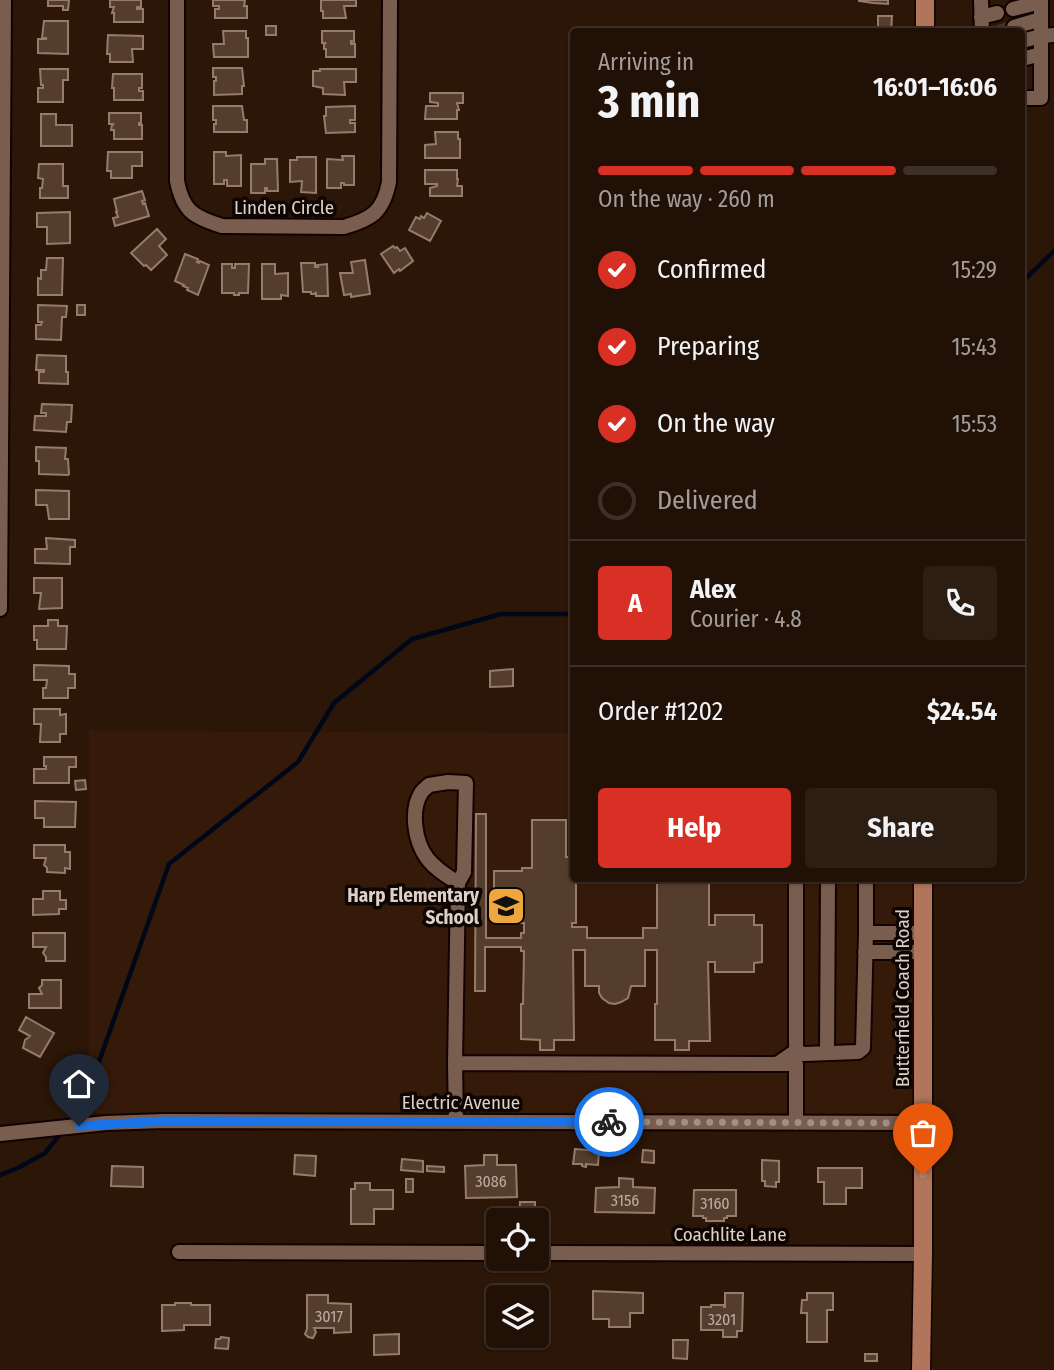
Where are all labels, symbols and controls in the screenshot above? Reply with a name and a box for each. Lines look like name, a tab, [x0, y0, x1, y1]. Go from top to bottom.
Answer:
text: Arriving in	[598, 48, 694, 76]
text: 16:01–16:06	[873, 72, 997, 103]
text: 3 min	[598, 74, 700, 129]
text: On the way · 260 m	[598, 185, 775, 213]
street label: Linden Circle	[234, 196, 334, 219]
icon: check	[598, 251, 636, 289]
text: Confirmed	[657, 254, 767, 285]
text: 15:29	[951, 256, 997, 284]
icon: check	[598, 328, 636, 366]
text: Preparing	[657, 331, 759, 362]
text: 15:43	[952, 333, 997, 361]
icon: check	[598, 405, 636, 443]
text: On the way	[657, 408, 775, 439]
text: 15:53	[952, 410, 997, 438]
text: Delivered	[657, 485, 758, 516]
button: phone	[923, 566, 997, 640]
text: Alex	[690, 574, 736, 605]
text: A	[628, 588, 642, 619]
text: Courier · 4.8	[690, 605, 802, 633]
text: Order #1202	[598, 696, 723, 727]
text: $24.54	[927, 696, 997, 727]
button: Help	[598, 788, 791, 868]
button: Share	[805, 788, 997, 868]
place label: Harp Elementary School	[347, 884, 480, 929]
school or university icon: Harp Elementary School	[485, 885, 527, 927]
street label: Butterfield Coach Road	[891, 909, 914, 1087]
pin	[49, 1054, 109, 1126]
icon: home	[60, 1065, 98, 1103]
courier	[574, 1087, 644, 1157]
street label: Electric Avenue	[402, 1091, 520, 1114]
icon: bike	[590, 1103, 628, 1141]
pin	[893, 1103, 953, 1175]
icon: bag	[904, 1114, 942, 1152]
house number: 3086	[475, 1172, 507, 1191]
house number: 3156	[611, 1191, 639, 1210]
house number: 3160	[700, 1194, 730, 1213]
map controls	[486, 1208, 549, 1348]
button: locate	[486, 1208, 549, 1271]
street label: Coachlite Lane	[673, 1223, 787, 1246]
button: layers	[486, 1285, 549, 1348]
house number: 3017	[315, 1307, 343, 1326]
house number: 3201	[708, 1310, 736, 1329]

